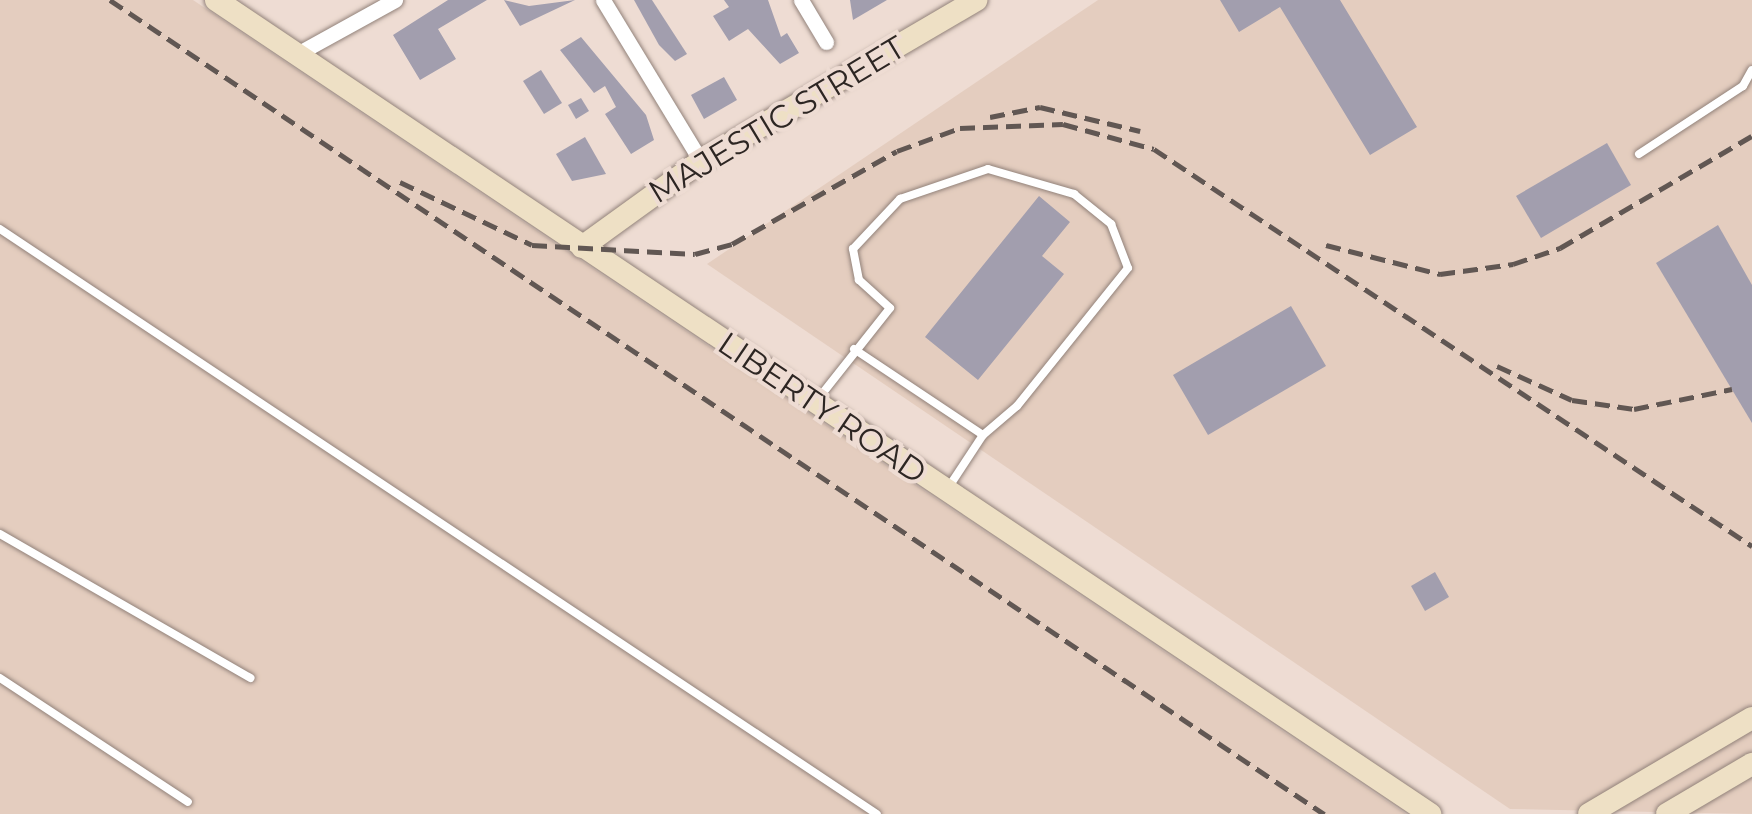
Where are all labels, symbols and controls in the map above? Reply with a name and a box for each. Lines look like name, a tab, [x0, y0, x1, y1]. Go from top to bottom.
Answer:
street label: MAJESTIC STREET	[642, 28, 912, 212]
street label: LIBERTY ROAD	[711, 324, 933, 492]

